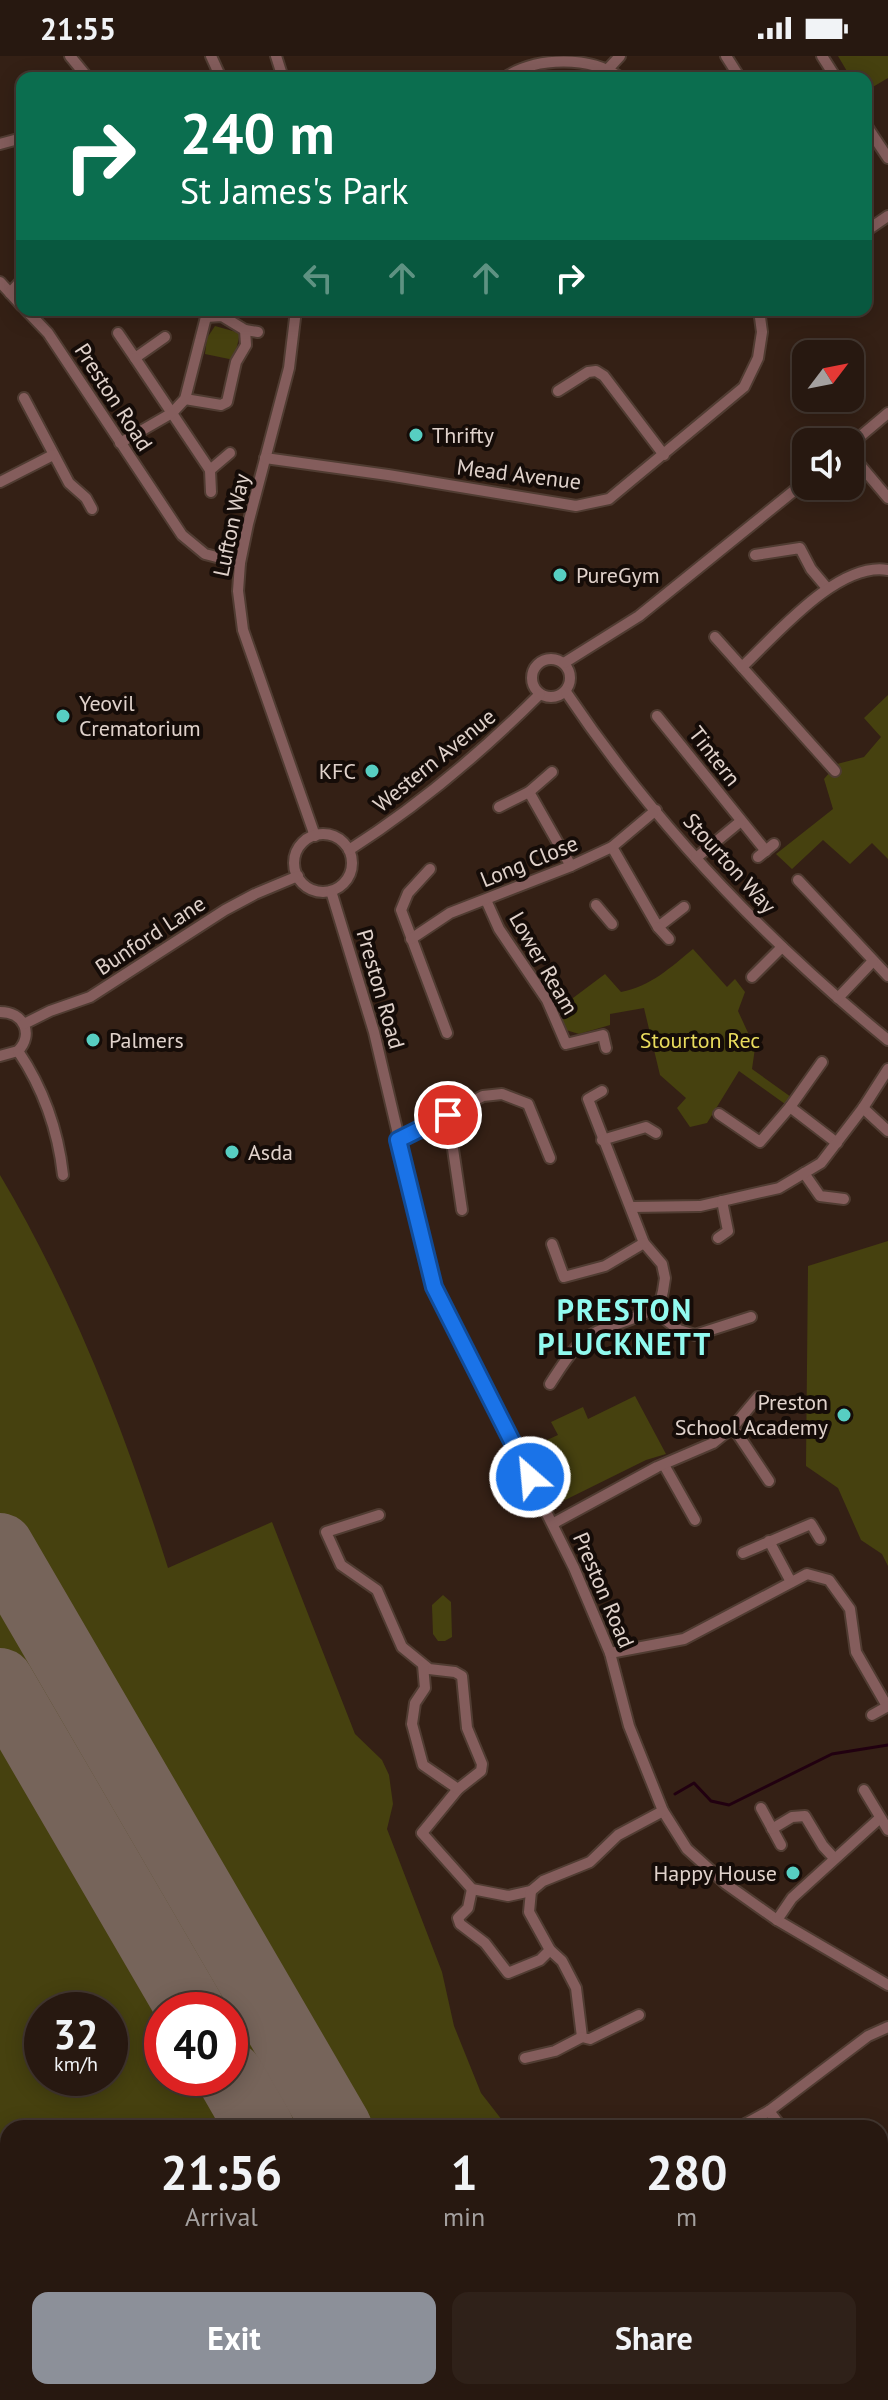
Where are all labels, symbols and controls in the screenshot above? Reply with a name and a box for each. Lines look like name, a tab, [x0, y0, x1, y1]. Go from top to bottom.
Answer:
text: 21:55	[40, 9, 116, 48]
text: 240 m	[180, 97, 335, 169]
icon: right	[48, 104, 152, 208]
text: St James's Park	[180, 167, 409, 214]
icon: left	[296, 256, 340, 300]
icon: ahead	[380, 256, 424, 300]
icon: ahead	[464, 256, 508, 300]
icon: right	[548, 256, 592, 300]
street label: Preston Road	[69, 338, 159, 456]
north arrow	[792, 340, 864, 412]
map controls	[792, 340, 864, 500]
place label: Thrifty	[432, 421, 495, 449]
marker: Thrifty	[407, 426, 425, 444]
button: sound	[792, 428, 864, 500]
street label: Mead Avenue	[455, 452, 583, 496]
street label: Lufton Way	[206, 470, 256, 579]
place label: PureGym	[576, 561, 660, 589]
marker: PureGym	[551, 566, 569, 584]
place label: Yeovil Crematorium	[79, 689, 201, 742]
street label: Western Avenue	[367, 702, 501, 818]
marker: Yeovil Crematorium	[54, 707, 72, 725]
street label: Tintern	[683, 721, 747, 791]
place label: KFC	[319, 757, 356, 785]
marker: KFC	[363, 762, 381, 780]
street label: Stourton Way	[678, 807, 783, 920]
street label: Long Close	[476, 829, 582, 893]
street label: Bunford Lane	[90, 889, 210, 981]
street label: Lower Ream	[503, 907, 585, 1019]
street label: Preston Road	[351, 926, 411, 1052]
place label: Palmers	[109, 1026, 184, 1054]
park label: Stourton Rec	[640, 1026, 760, 1054]
marker: Palmers	[84, 1031, 102, 1049]
pin	[414, 1081, 482, 1149]
icon: arrive	[426, 1093, 470, 1137]
place label: Asda	[248, 1138, 293, 1166]
marker: Asda	[223, 1143, 241, 1161]
district label: PRESTON PLUCKNETT	[538, 1290, 712, 1363]
place label: Preston School Academy	[675, 1388, 829, 1441]
marker: Preston School Academy	[835, 1406, 853, 1424]
position arrow	[488, 1435, 572, 1519]
street label: Preston Road	[567, 1528, 641, 1652]
place label: Happy House	[654, 1859, 777, 1887]
marker: Happy House	[784, 1864, 802, 1882]
speed limit sign: 40	[144, 1992, 248, 2096]
text: 32	[53, 2008, 99, 2060]
text: km/h	[54, 2051, 98, 2077]
text: 21:56	[161, 2141, 282, 2203]
text: 1	[450, 2141, 478, 2203]
text: 280	[646, 2141, 727, 2203]
text: Arrival	[185, 2200, 258, 2233]
text: min	[443, 2200, 485, 2233]
text: m	[676, 2200, 697, 2233]
button: Exit	[32, 2292, 436, 2384]
button: Share	[452, 2292, 856, 2384]

